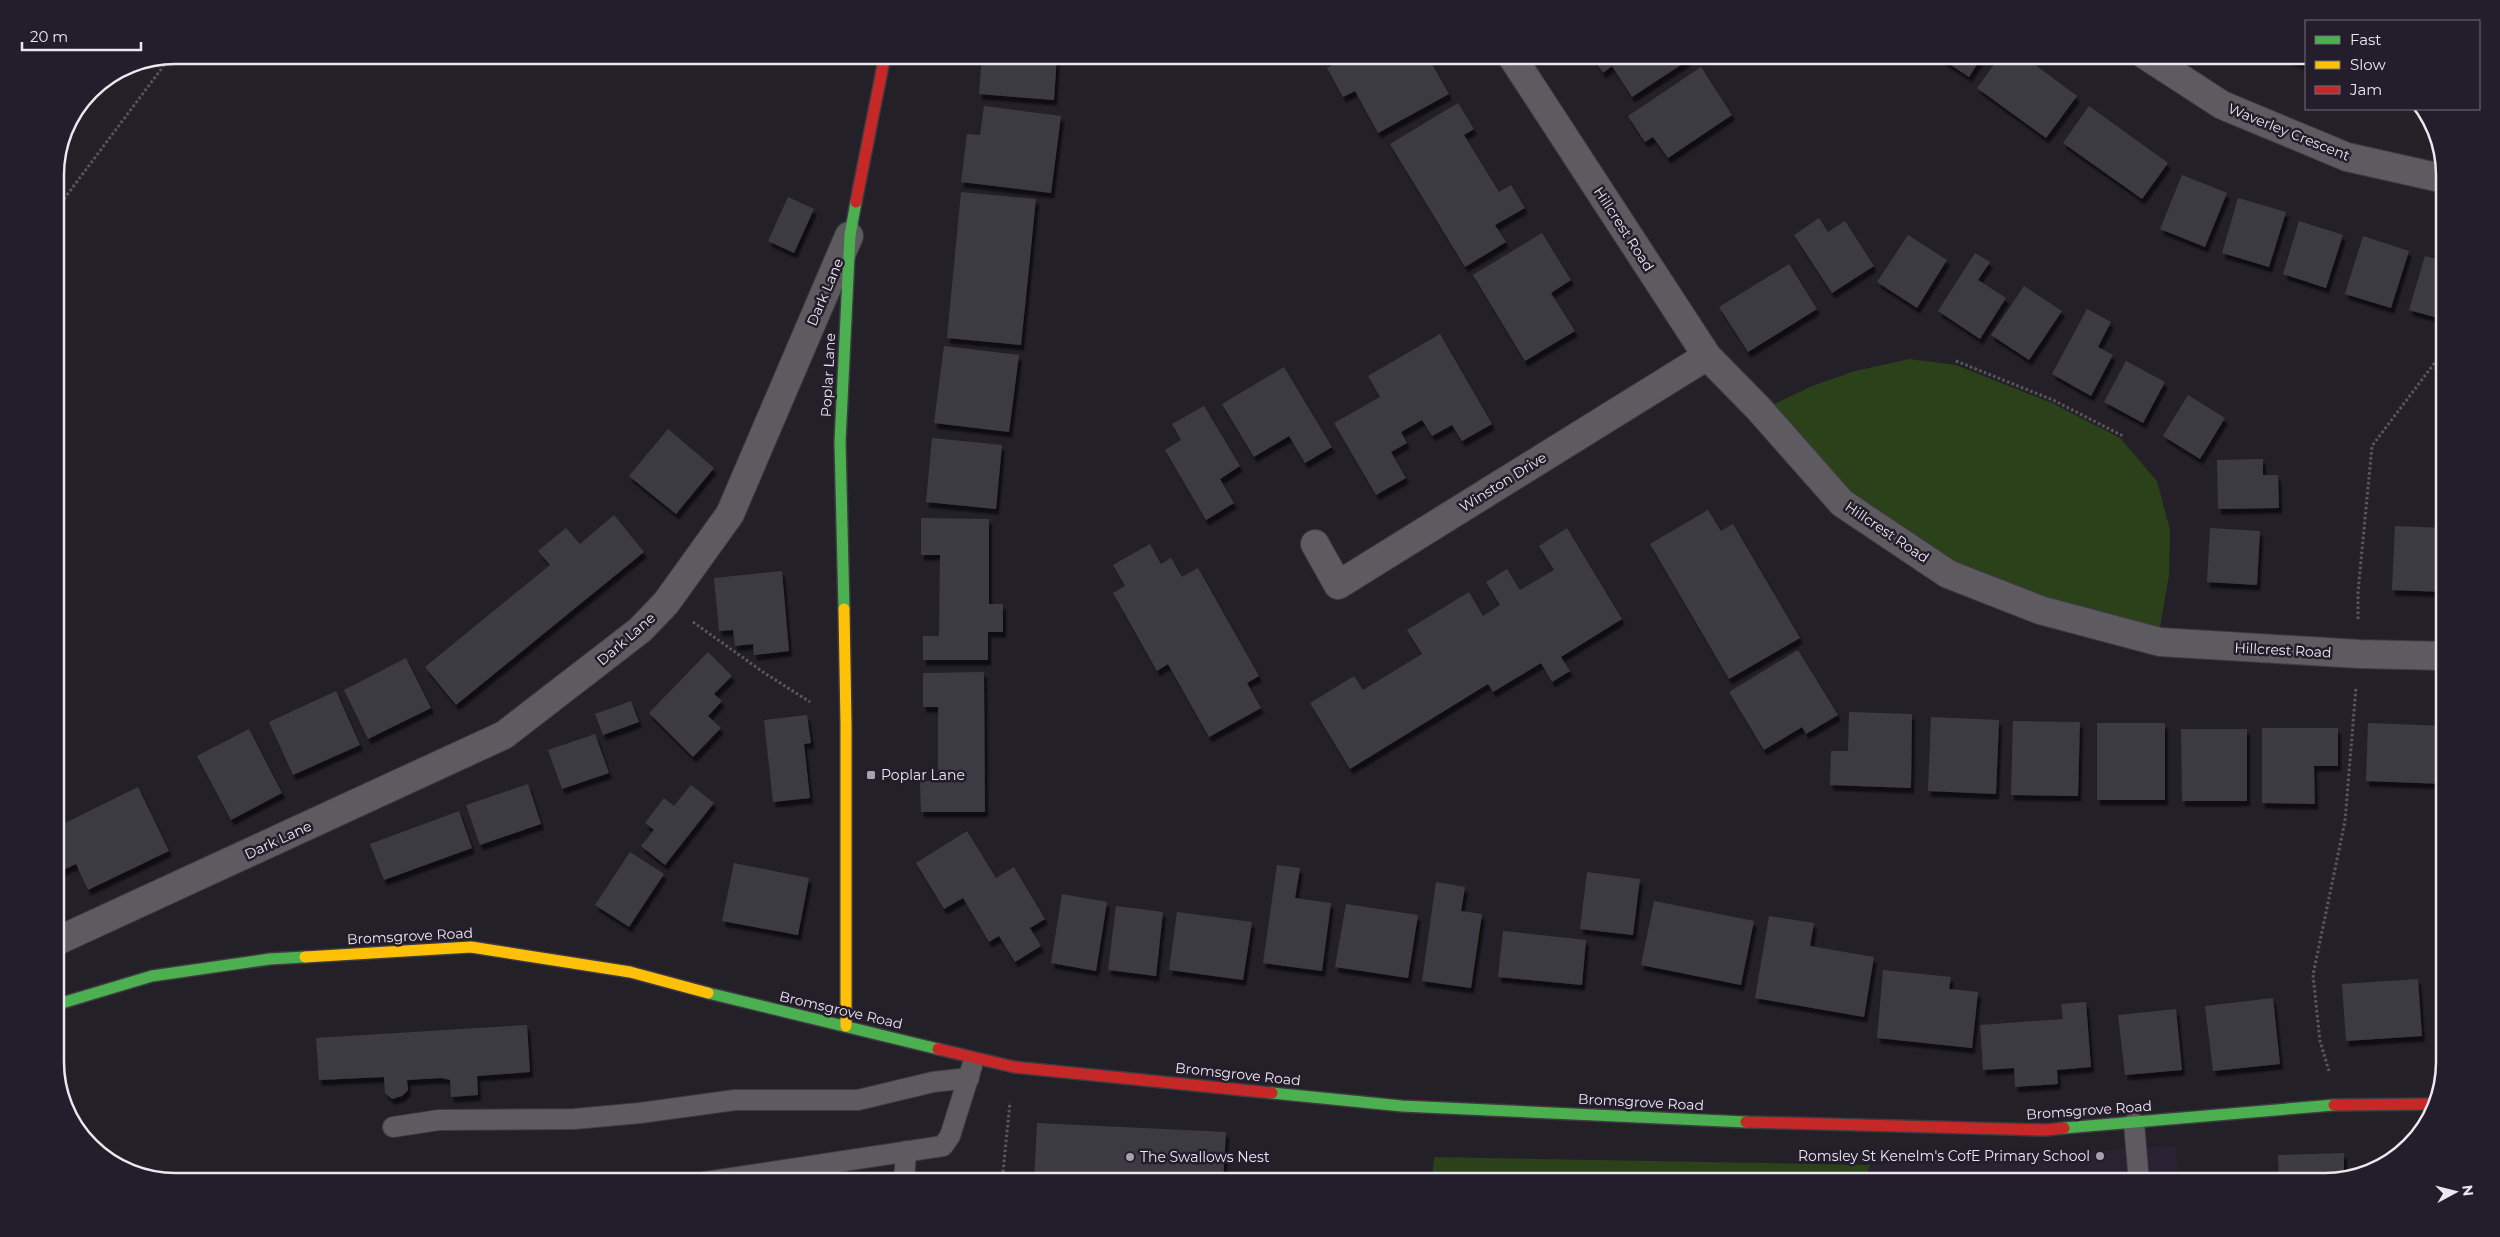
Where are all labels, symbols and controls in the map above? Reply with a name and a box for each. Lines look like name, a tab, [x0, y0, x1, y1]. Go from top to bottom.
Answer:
scale bar	[22, 20, 141, 52]
legend	[2305, 20, 2480, 110]
text: 20 m	[30, 27, 68, 46]
text: Fast	[2350, 30, 2381, 49]
text: Slow	[2350, 55, 2386, 74]
text: Jam	[2349, 80, 2382, 99]
street label: Waverley Crescent	[2226, 99, 2353, 165]
street label: Hillcrest Road	[1590, 183, 1658, 275]
street label: Dark Lane	[803, 255, 847, 329]
street label: Poplar Lane	[817, 333, 839, 417]
street label: Winston Drive	[1456, 448, 1550, 516]
street label: Hillcrest Road	[1842, 497, 1932, 567]
street label: Dark Lane	[593, 609, 659, 669]
street label: Hillcrest Road	[2234, 638, 2332, 662]
place label: Poplar Lane	[881, 766, 965, 784]
marker: Poplar Lane	[865, 769, 877, 781]
street label: Dark Lane	[242, 817, 314, 863]
street label: Bromsgrove Road	[347, 924, 473, 948]
street label: Bromsgrove Road	[778, 987, 904, 1033]
street label: Bromsgrove Road	[1174, 1058, 1302, 1090]
street label: Bromsgrove Road	[1578, 1090, 1704, 1114]
street label: Bromsgrove Road	[2025, 1097, 2153, 1123]
place label: Romsley St Kenelm's CofE Primary School	[1798, 1147, 2090, 1165]
place label: The Swallows Nest	[1140, 1148, 1270, 1166]
marker: Romsley St Kenelm's CofE Primary School	[2094, 1150, 2106, 1162]
marker: The Swallows Nest	[1124, 1151, 1136, 1163]
north arrow	[2430, 1167, 2480, 1217]
text: N	[2458, 1184, 2478, 1197]

